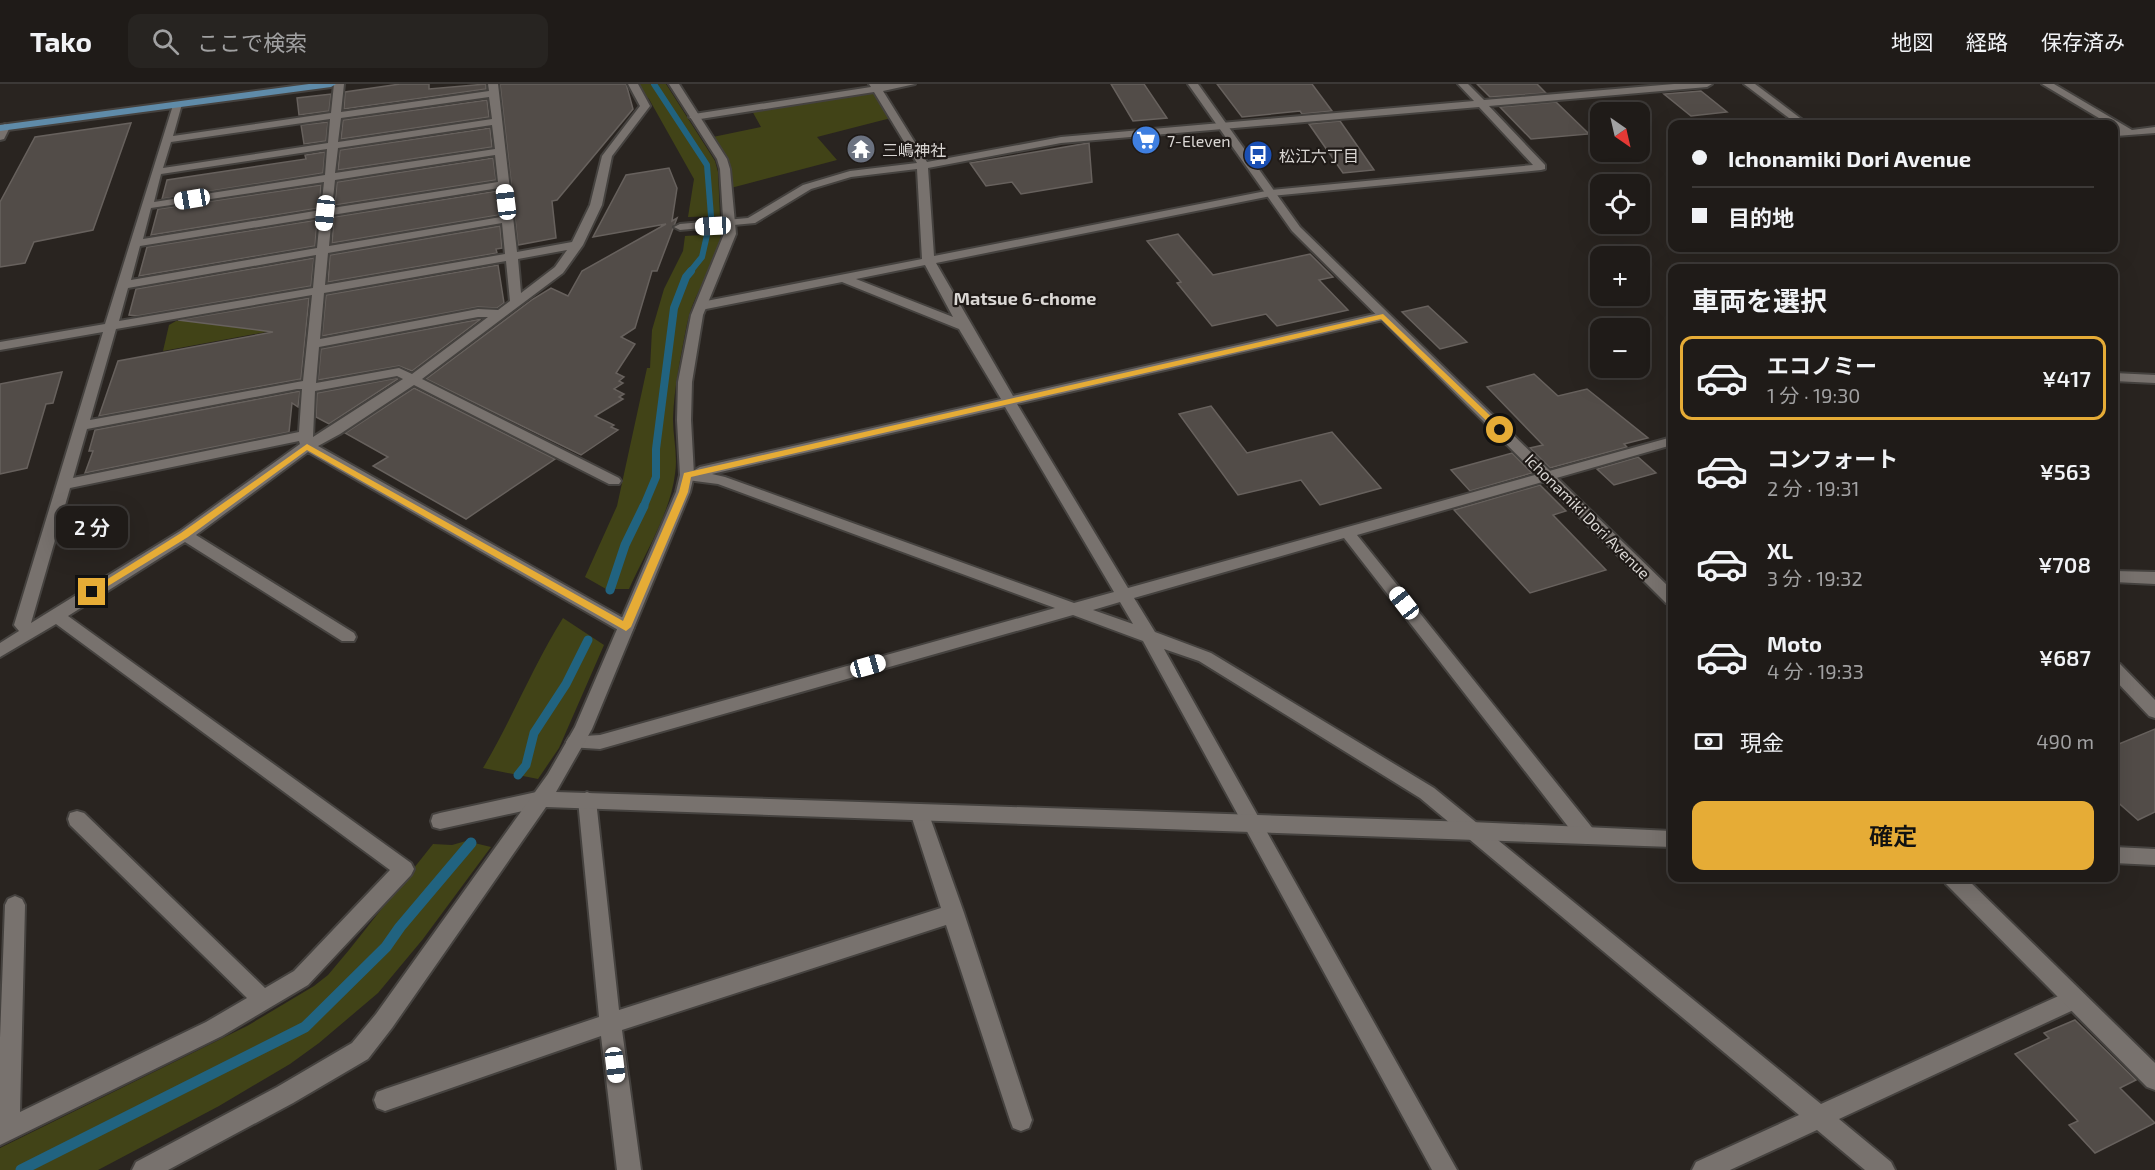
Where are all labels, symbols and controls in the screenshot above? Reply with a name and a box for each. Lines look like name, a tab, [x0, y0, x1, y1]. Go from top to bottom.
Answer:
search box	[128, 14, 548, 68]
text: Tako	[30, 24, 92, 58]
icon: search	[149, 25, 182, 58]
text: ここで検索	[197, 29, 307, 55]
text: 地図	[1891, 29, 1933, 54]
text: 経路	[1966, 29, 2008, 54]
text: 保存済み	[2041, 29, 2125, 54]
north arrow	[1590, 102, 1650, 162]
map controls	[1590, 102, 1650, 378]
supermarket icon: 7-Eleven	[1130, 124, 1162, 156]
place label: 7-Eleven	[1167, 131, 1231, 150]
temple icon: 三嶋神社	[845, 133, 877, 165]
bus stop icon: 松江六丁目	[1242, 139, 1274, 171]
place label: 三嶋神社	[882, 140, 946, 159]
text: Ichonamiki Dori Avenue	[1728, 145, 1971, 171]
place label: 松江六丁目	[1279, 146, 1359, 165]
button: locate	[1590, 174, 1650, 234]
car	[495, 183, 517, 221]
car	[173, 187, 211, 211]
car	[314, 194, 336, 232]
text: 目的地	[1728, 204, 1794, 230]
car	[695, 216, 731, 236]
button: +	[1590, 246, 1650, 306]
text: 車両を選択	[1692, 284, 1827, 316]
district label: Matsue 6-chome	[953, 287, 1097, 309]
button: −	[1590, 318, 1650, 378]
icon: car	[1695, 351, 1749, 405]
text: エコノミー	[1767, 352, 1877, 378]
text: ¥417	[2042, 365, 2091, 391]
text: 1 分 · 19:30	[1767, 383, 1860, 407]
route start	[1486, 416, 1513, 443]
icon: car	[1695, 444, 1749, 498]
text: コンフォート	[1767, 445, 1898, 471]
street label: Ichonamiki Dori Avenue	[1522, 450, 1654, 582]
text: ¥563	[2040, 458, 2091, 484]
text: 2 分 · 19:31	[1767, 476, 1860, 500]
callout: 2 分	[56, 505, 128, 547]
text: 2 分	[74, 515, 110, 539]
icon: car	[1695, 537, 1749, 591]
text: XL	[1767, 537, 1793, 563]
text: ¥708	[2038, 551, 2091, 577]
text: 3 分 · 19:32	[1767, 566, 1863, 590]
route end	[78, 578, 105, 605]
car	[1386, 583, 1422, 623]
icon: car	[1695, 630, 1749, 684]
text: Moto	[1767, 630, 1822, 656]
text: ¥687	[2039, 644, 2091, 670]
car	[848, 652, 888, 680]
text: 4 分 · 19:33	[1767, 659, 1864, 683]
icon: cash	[1692, 725, 1725, 758]
text: 現金	[1740, 729, 1784, 755]
text: 490 m	[2036, 729, 2094, 753]
button: 確定	[1692, 801, 2094, 870]
car	[604, 1046, 626, 1084]

